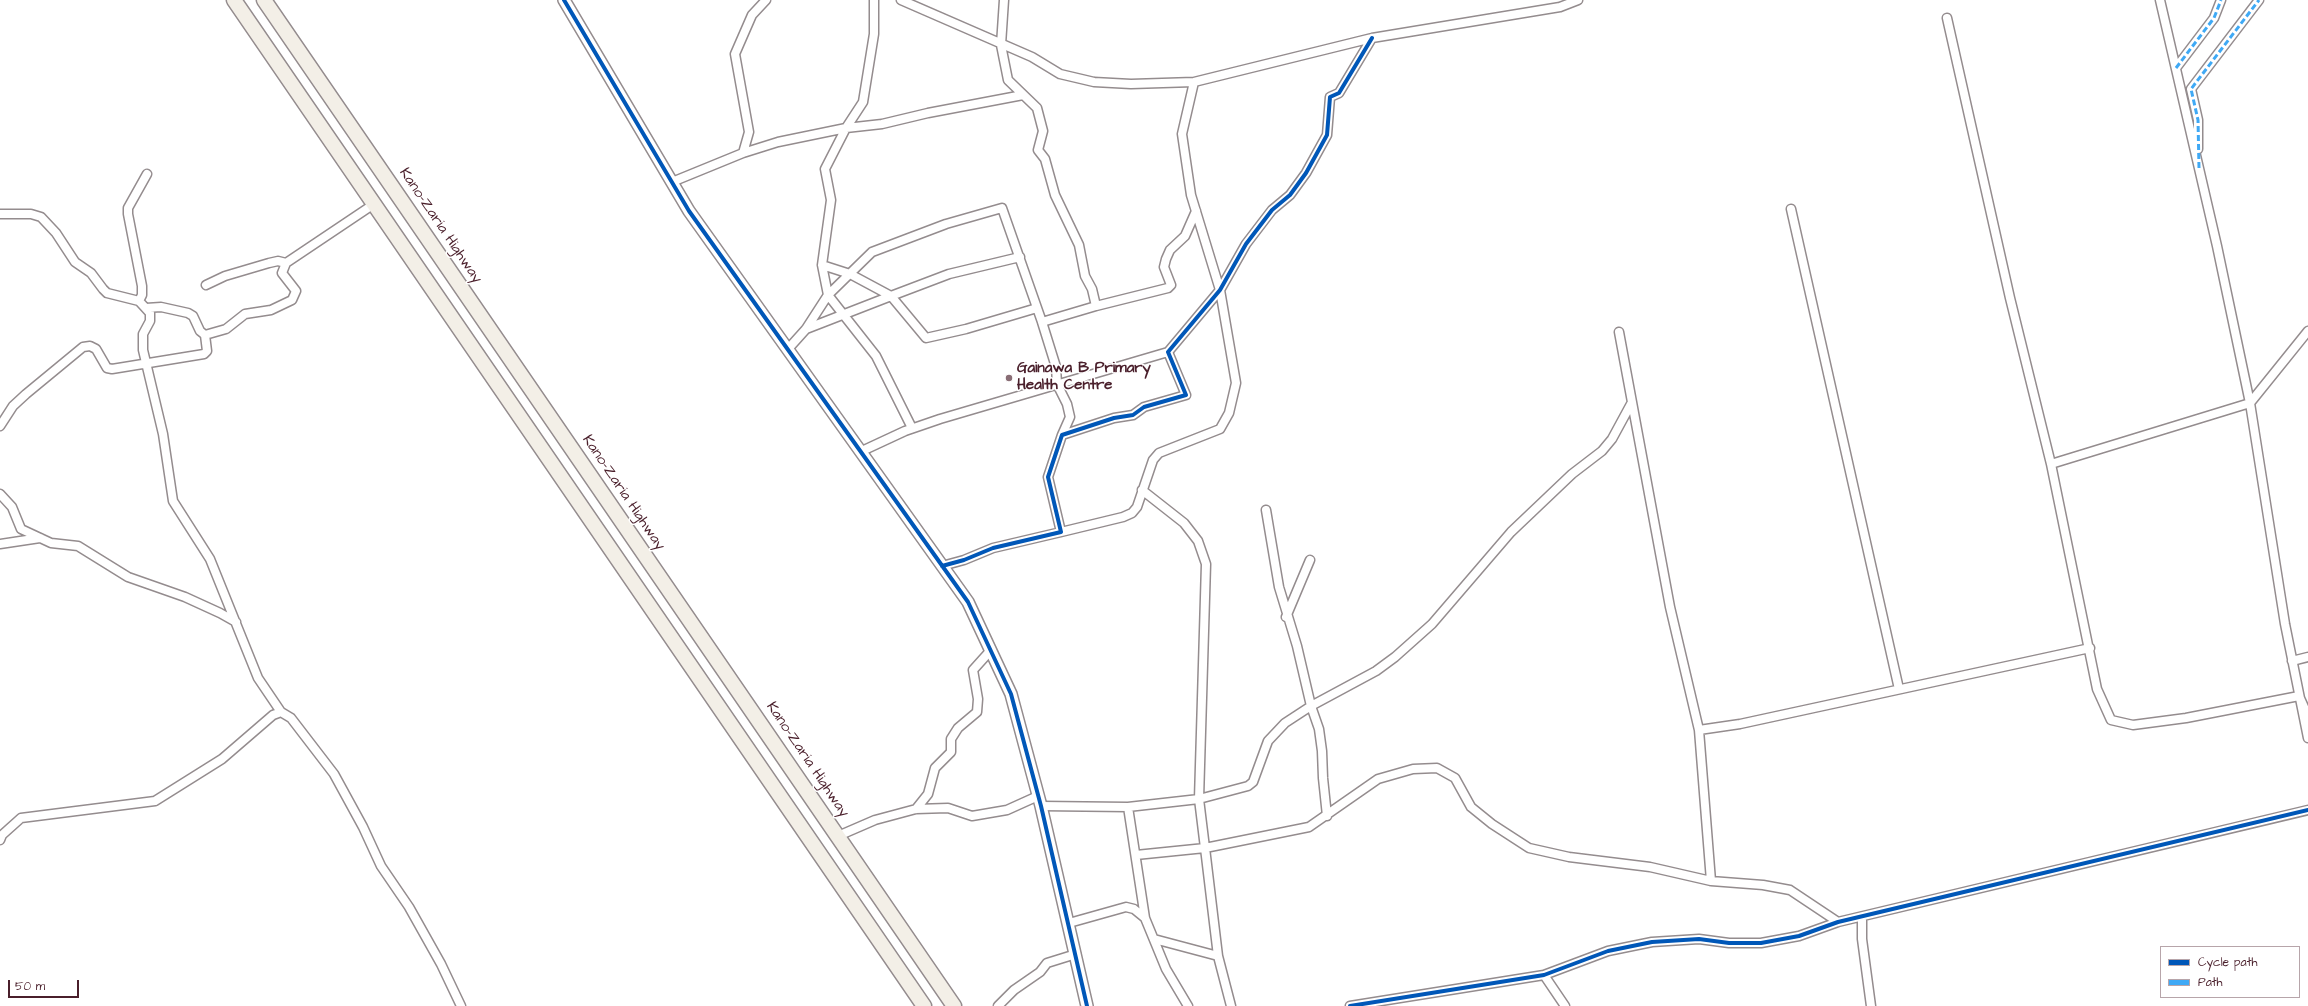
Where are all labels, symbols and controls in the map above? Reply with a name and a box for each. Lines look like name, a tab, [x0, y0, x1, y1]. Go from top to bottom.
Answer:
street label: Kano-Zaria Highway	[395, 165, 485, 287]
place label: Gainawa B Primary Health Centre	[1017, 360, 1151, 395]
marker: Gainawa B Primary Health Centre	[1004, 373, 1014, 383]
street label: Kano-Zaria Highway	[578, 432, 668, 554]
street label: Kano-Zaria Highway	[762, 699, 852, 821]
legend	[2160, 946, 2300, 998]
text: Cycle path	[2198, 954, 2257, 971]
scale bar	[10, 972, 81, 998]
text: Path	[2198, 974, 2223, 991]
text: 50 m	[15, 978, 45, 995]

